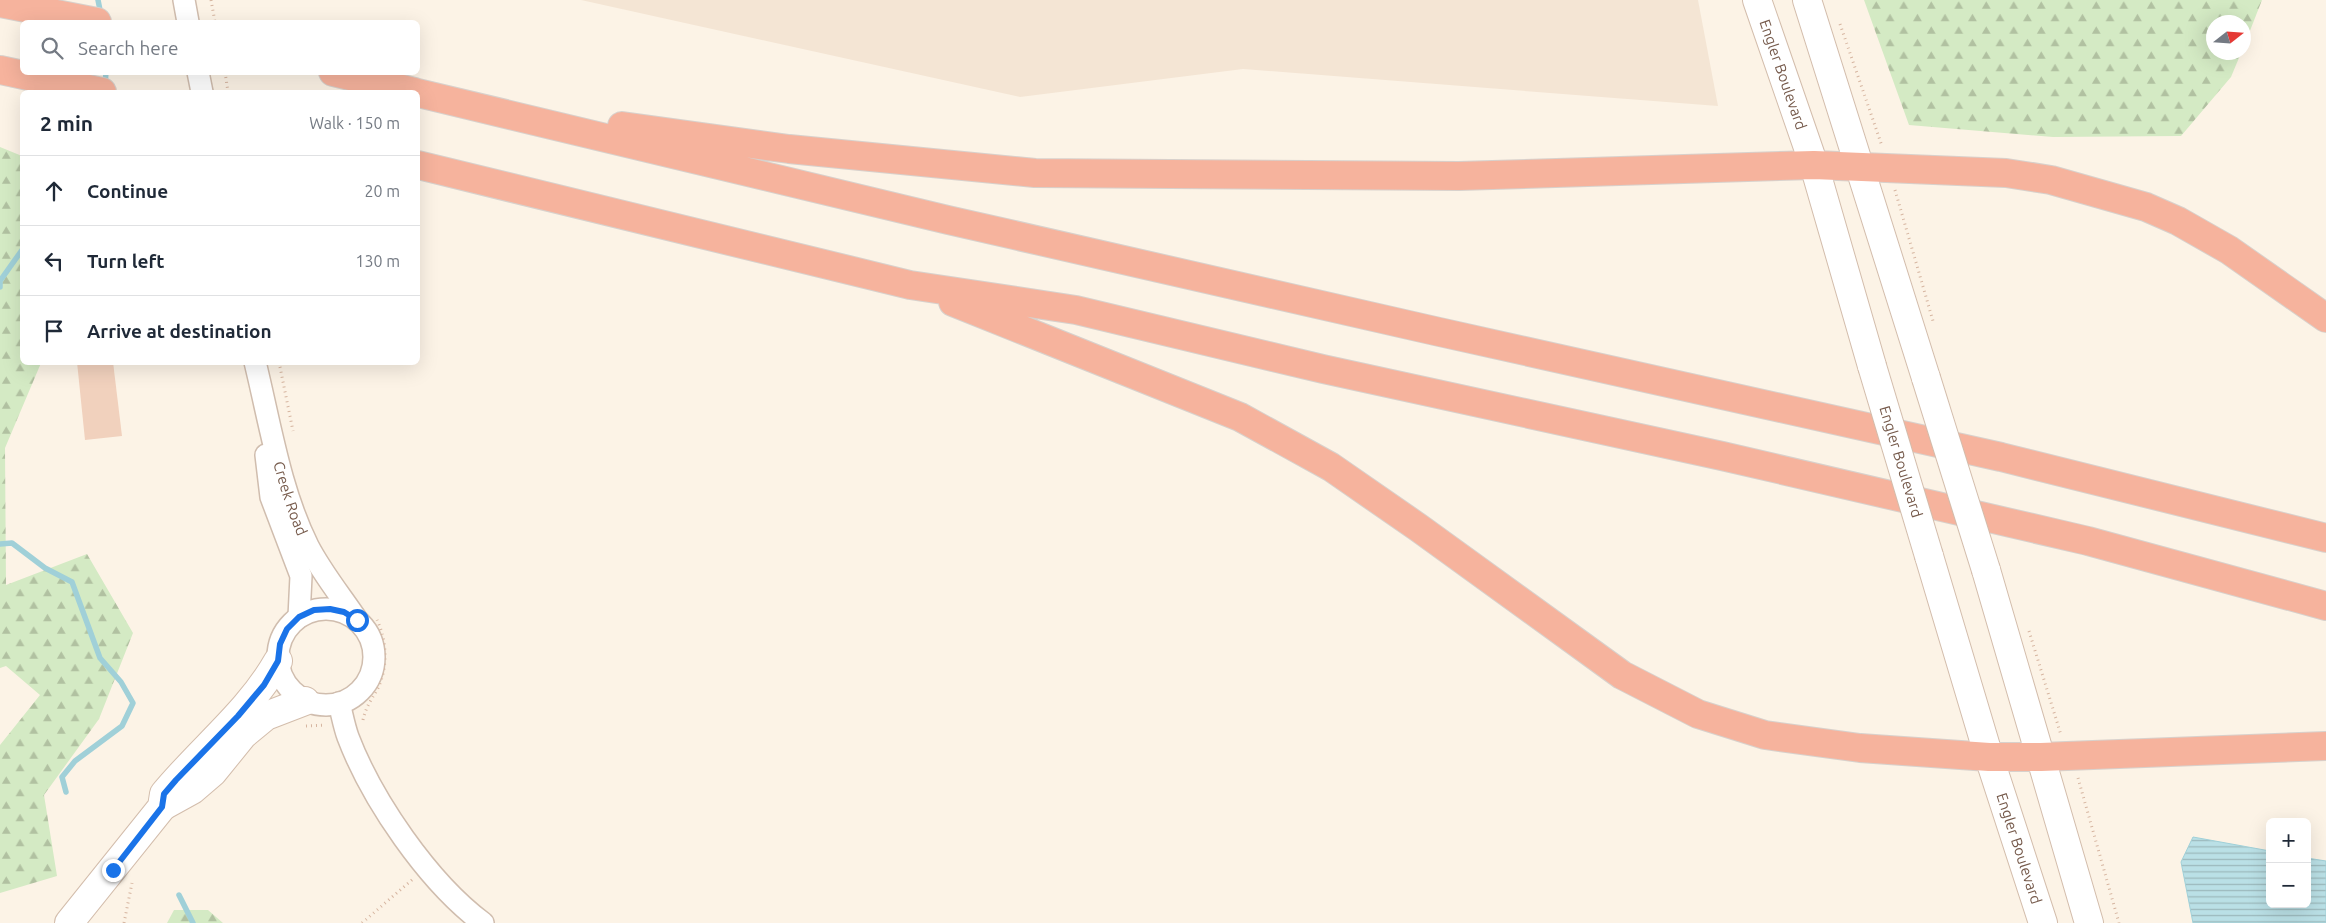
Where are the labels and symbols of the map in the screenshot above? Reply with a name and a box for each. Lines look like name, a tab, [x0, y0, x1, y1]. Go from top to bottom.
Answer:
north arrow	[2206, 15, 2251, 60]
street label: Engler Boulevard	[1756, 17, 1810, 132]
street label: Engler Boulevard	[1876, 404, 1926, 519]
street label: Creek Road	[270, 460, 311, 538]
route start	[346, 609, 369, 632]
street label: Engler Boulevard	[1993, 791, 2045, 906]
route end	[102, 859, 125, 882]

